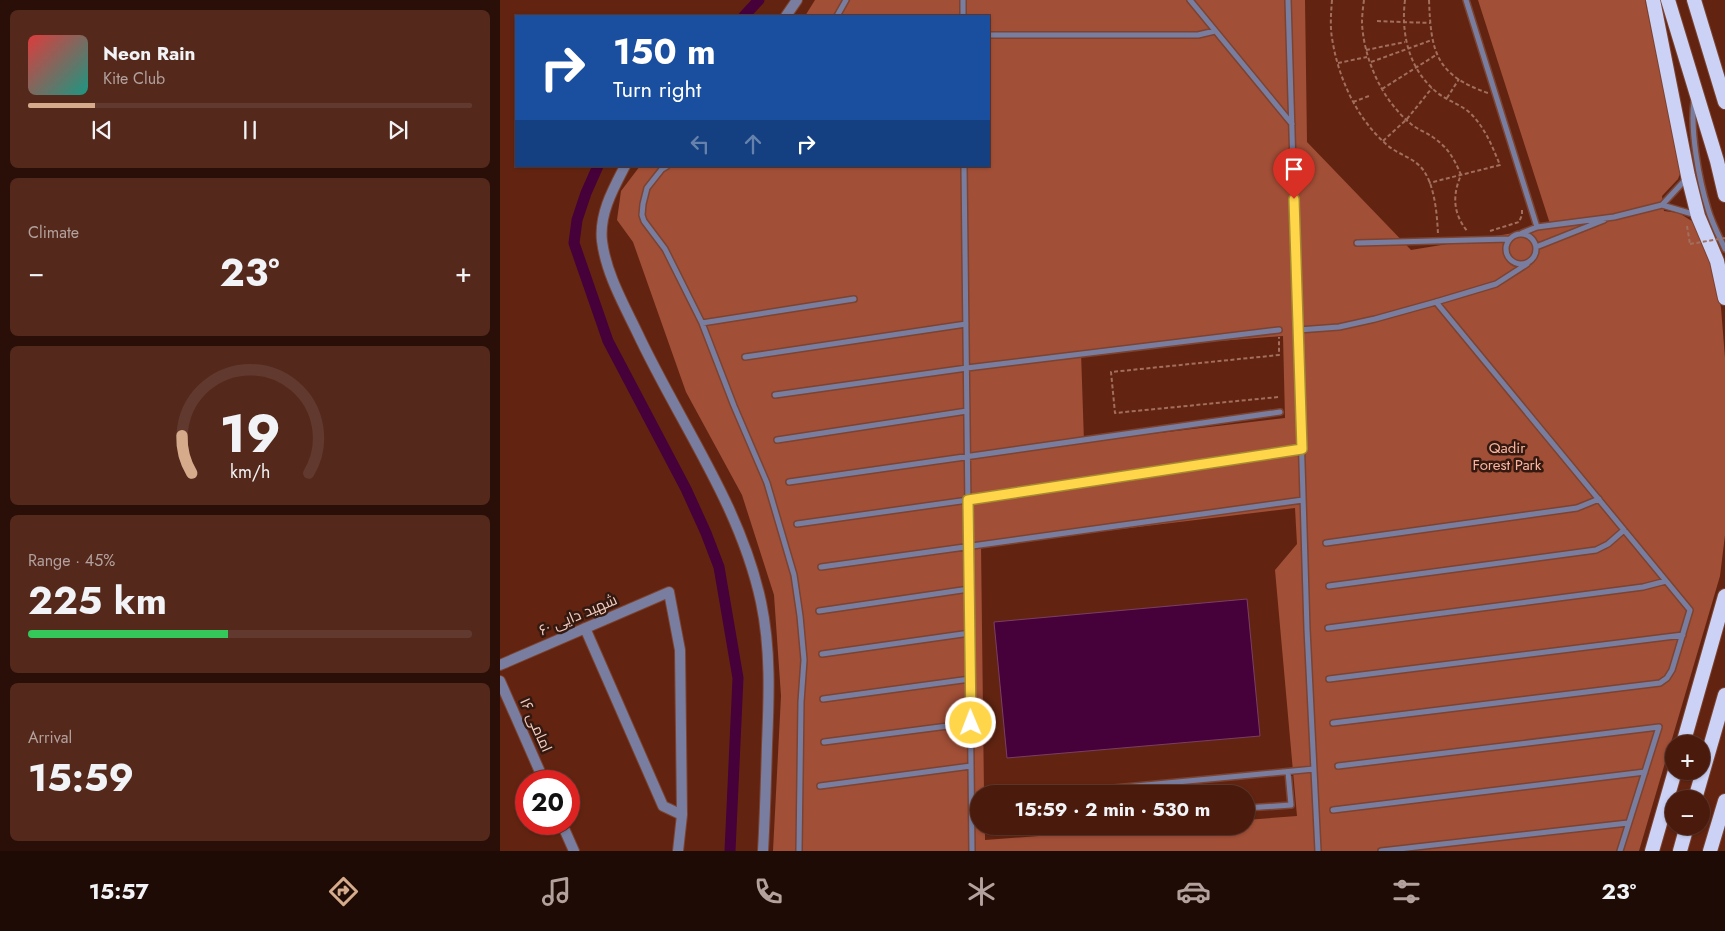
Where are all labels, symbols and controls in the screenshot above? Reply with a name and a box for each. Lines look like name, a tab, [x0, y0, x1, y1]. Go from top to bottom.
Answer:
text: 150 m	[613, 27, 716, 77]
icon: right	[530, 35, 595, 100]
text: Neon Rain	[103, 40, 196, 67]
text: Kite Club	[103, 67, 165, 90]
text: Turn right	[613, 73, 701, 105]
icon: previous	[88, 116, 116, 144]
icon: pause	[236, 116, 264, 144]
icon: next	[384, 116, 412, 144]
icon: left	[686, 130, 714, 158]
icon: ahead	[739, 130, 767, 158]
icon: right	[792, 130, 820, 158]
pin	[1273, 148, 1315, 199]
icon: arrive	[1280, 155, 1308, 183]
text: Climate	[28, 221, 79, 244]
text: 23°	[220, 245, 280, 300]
text: −	[28, 252, 45, 293]
text: +	[455, 252, 472, 293]
text: 19	[219, 396, 281, 472]
park label: Qadir Forest Park	[1473, 437, 1542, 476]
text: km/h	[230, 459, 270, 485]
text: Range · 45%	[28, 549, 115, 572]
text: 225 km	[28, 573, 167, 628]
street label: شهید دایی ۶۰	[535, 589, 621, 641]
street label: امامی ۱۶	[514, 694, 558, 756]
position arrow	[944, 696, 996, 748]
text: Arrival	[28, 726, 72, 749]
map controls	[1665, 735, 1710, 835]
button: +	[1665, 735, 1710, 780]
text: 15:59	[28, 750, 134, 805]
speed limit sign: 20	[515, 770, 580, 835]
button: −	[1665, 790, 1710, 835]
text: 15:59 · 2 min · 530 m	[1015, 796, 1210, 823]
icon: directions	[326, 874, 361, 909]
icon: music	[539, 874, 574, 909]
icon: phone	[751, 874, 786, 909]
icon: climate	[964, 874, 999, 909]
icon: car	[1176, 874, 1211, 909]
icon: filters	[1389, 874, 1424, 909]
text: 15:57	[89, 875, 149, 907]
text: 23°	[1602, 875, 1636, 907]

